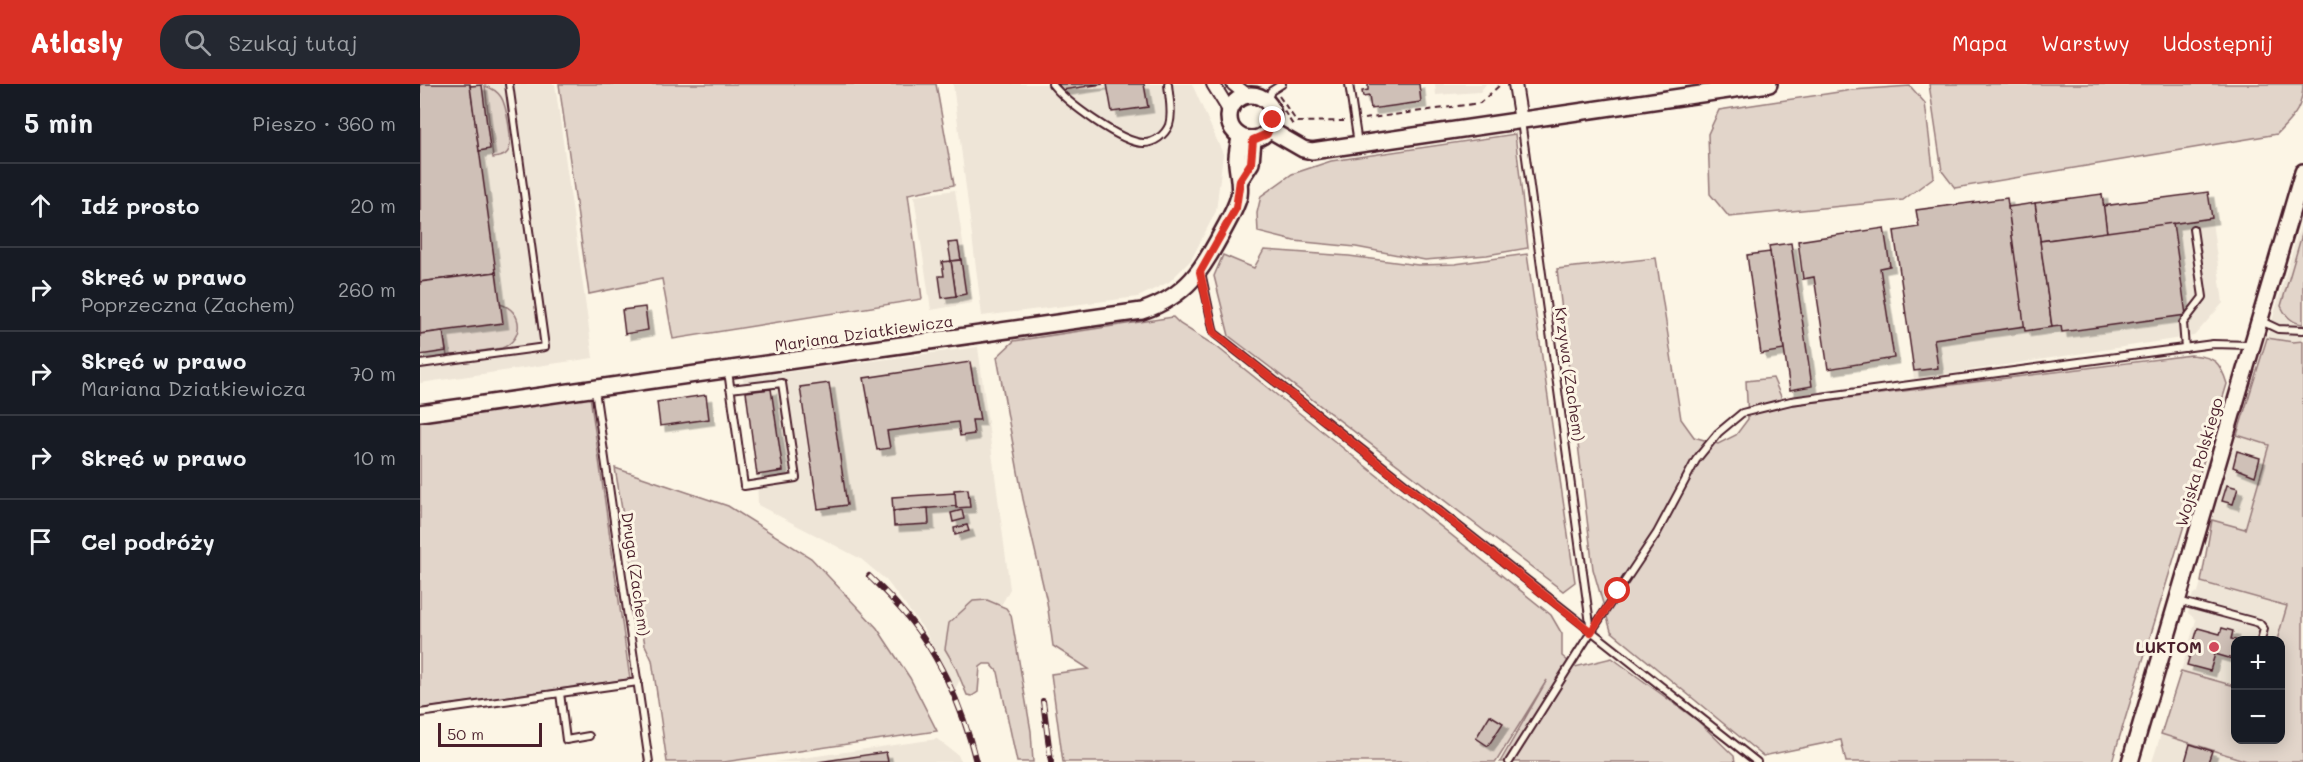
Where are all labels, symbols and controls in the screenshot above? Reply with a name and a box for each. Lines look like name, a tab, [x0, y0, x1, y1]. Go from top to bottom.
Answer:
search box	[160, 15, 580, 69]
text: Atlasly	[30, 24, 124, 60]
icon: search	[181, 26, 214, 59]
text: Szukaj tutaj	[229, 28, 358, 57]
text: Mapa	[1952, 29, 2008, 56]
text: Warstwy	[2041, 29, 2130, 56]
text: Udostępnij	[2163, 29, 2273, 56]
text: 5 min	[24, 106, 93, 140]
route end	[1259, 106, 1285, 132]
text: Pieszo · 360 m	[253, 110, 396, 136]
icon: ahead	[24, 189, 57, 222]
text: Idź prosto	[81, 191, 199, 220]
text: 20 m	[350, 192, 396, 218]
text: Skręć w prawo	[81, 262, 246, 291]
icon: right	[24, 273, 57, 306]
text: 260 m	[338, 276, 396, 302]
text: Poprzeczna (Zachem)	[81, 291, 295, 317]
street label: Krzywa (Zachem)	[1551, 306, 1590, 442]
street label: Mariana Dziatkiewicza	[773, 310, 955, 355]
text: Skręć w prawo	[81, 346, 246, 375]
icon: right	[24, 357, 57, 390]
text: 70 m	[350, 360, 396, 386]
text: Mariana Dziatkiewicza	[81, 375, 306, 401]
street label: Wojska Polskiego	[2170, 395, 2227, 529]
icon: right	[24, 441, 57, 474]
text: Skręć w prawo	[81, 443, 246, 472]
text: 10 m	[352, 444, 396, 470]
street label: Druga (Zachem)	[617, 511, 656, 637]
icon: arrive	[24, 525, 57, 558]
text: Cel podróży	[81, 527, 215, 556]
route start	[1604, 577, 1630, 603]
place label: LUKTOM	[2136, 636, 2202, 657]
map controls	[2231, 636, 2285, 744]
button: +	[2231, 636, 2285, 690]
marker: LUKTOM	[2207, 640, 2221, 654]
button: −	[2231, 690, 2285, 744]
scale bar	[438, 720, 542, 748]
text: 50 m	[447, 723, 484, 744]

